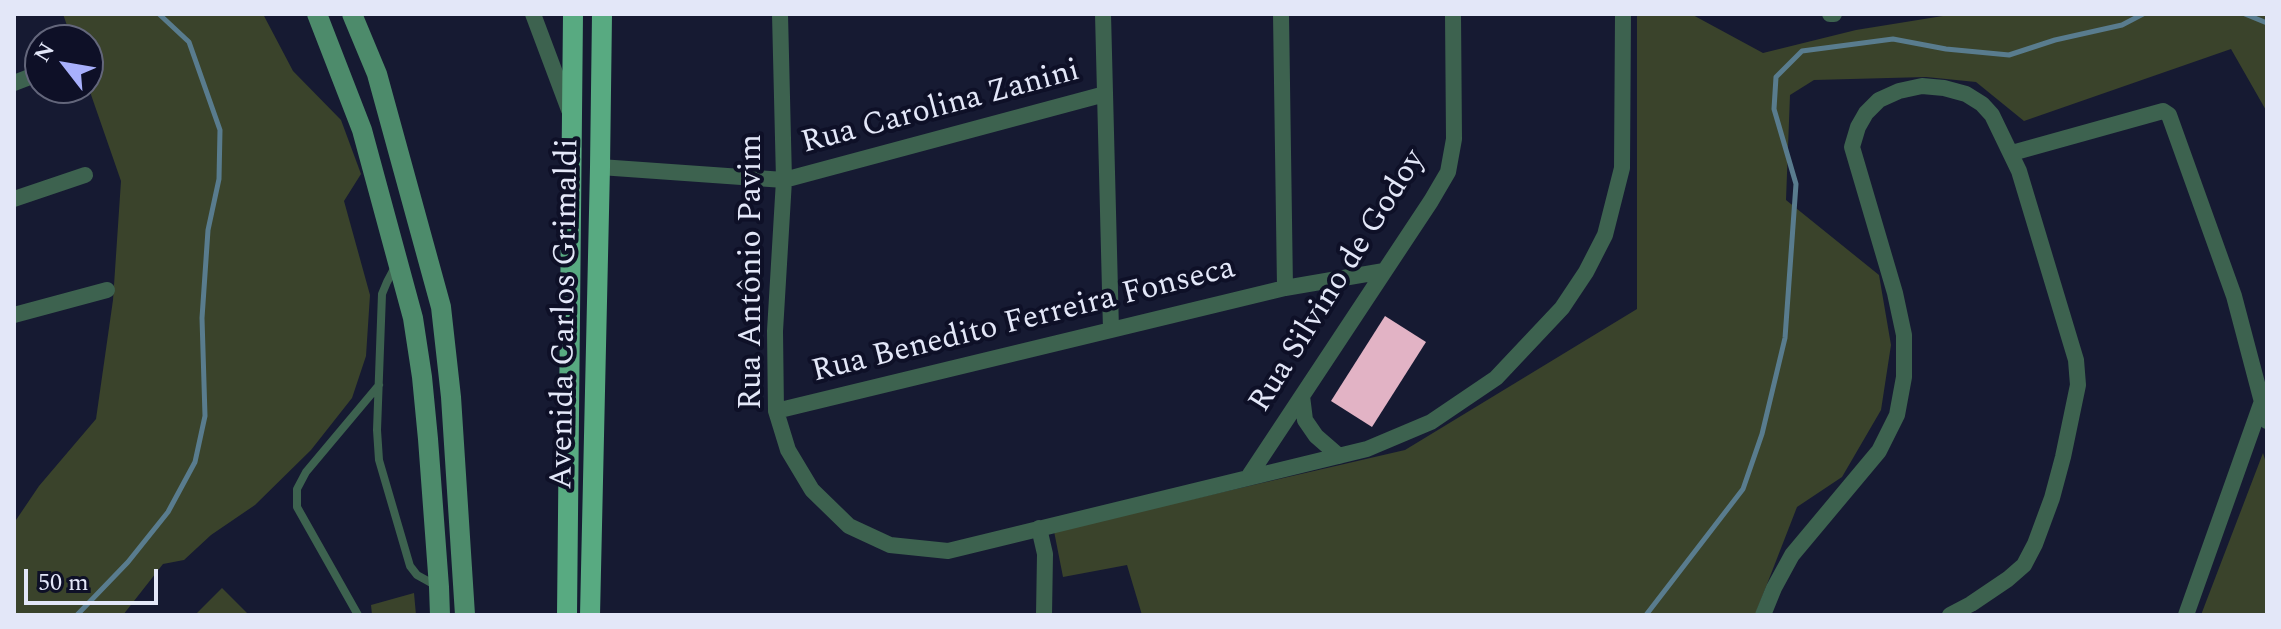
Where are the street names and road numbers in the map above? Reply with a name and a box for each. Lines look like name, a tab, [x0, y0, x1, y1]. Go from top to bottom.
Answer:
street label: Rua Carolina Zanini	[798, 53, 1084, 165]
street label: Rua Antônio Pavim	[735, 134, 773, 410]
street label: Avenida Carlos Grimaldi	[545, 138, 589, 490]
street label: Rua Silvino de Godoy	[1243, 144, 1435, 420]
street label: Rua Benedito Ferreira Fonseca	[808, 251, 1240, 393]

